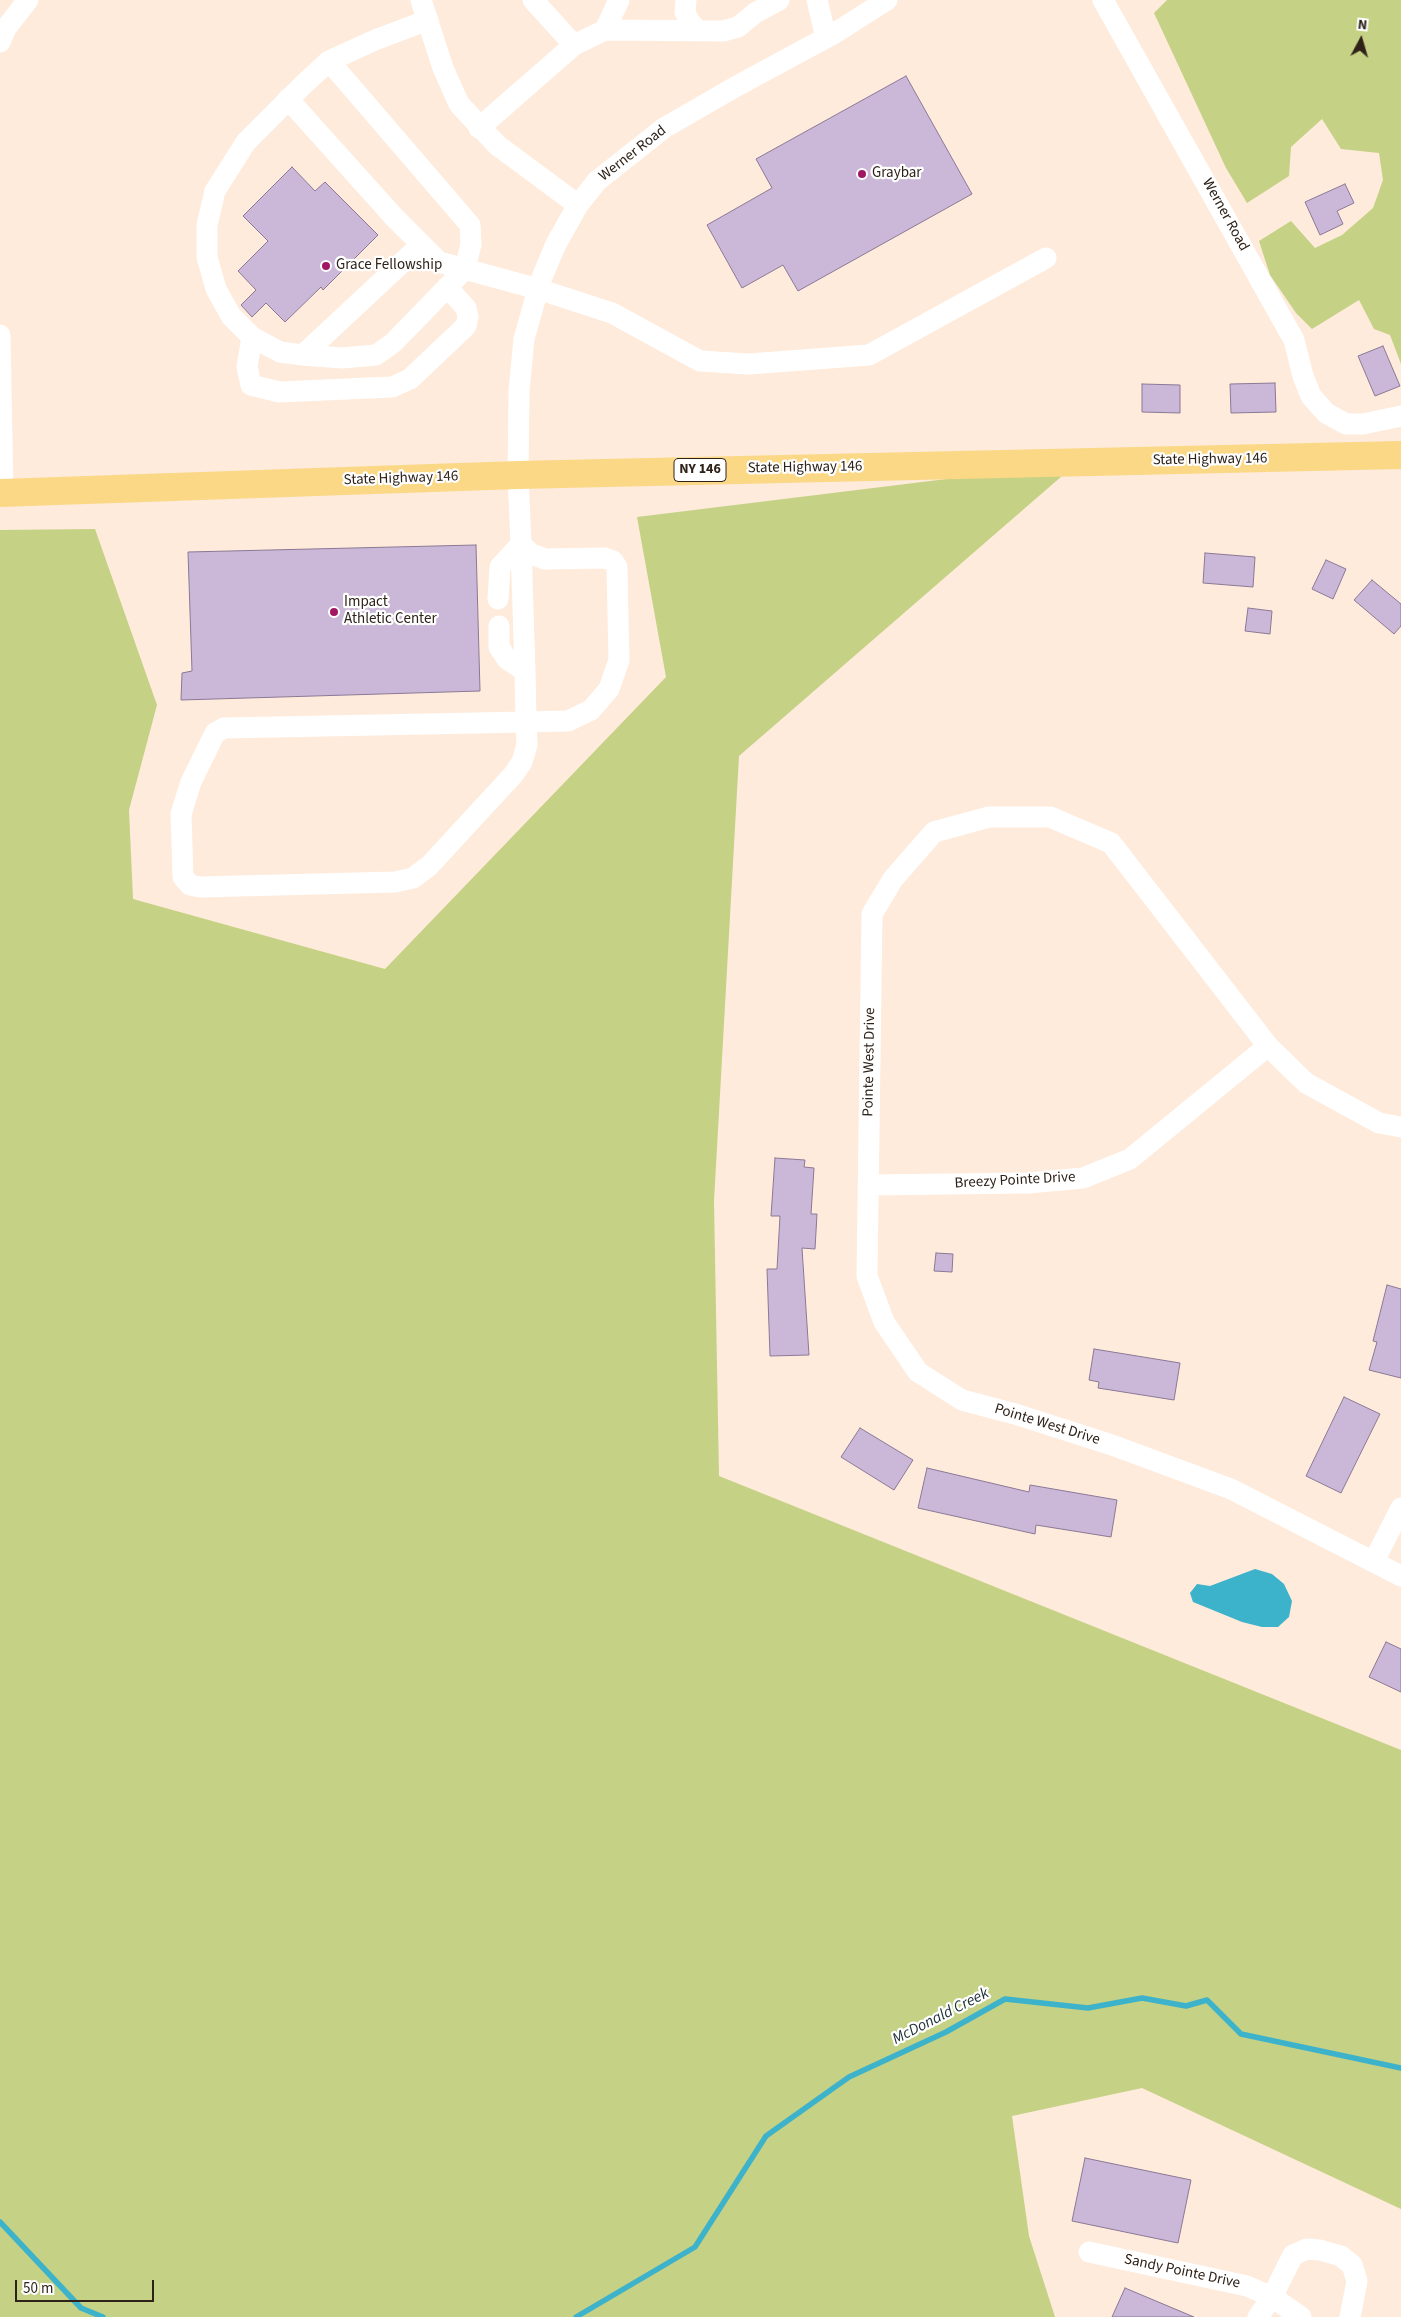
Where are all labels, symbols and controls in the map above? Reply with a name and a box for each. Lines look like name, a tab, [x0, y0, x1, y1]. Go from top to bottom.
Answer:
north arrow	[1336, 15, 1386, 65]
text: N	[1357, 15, 1368, 36]
street label: Werner Road	[596, 122, 670, 186]
place label: Graybar	[872, 165, 922, 183]
marker: Graybar	[856, 168, 868, 180]
street label: Werner Road	[1198, 175, 1252, 255]
place label: Grace Fellowship	[336, 257, 442, 275]
marker: Grace Fellowship	[320, 260, 332, 272]
street label: State Highway 146	[1152, 450, 1268, 470]
road number: NY 146	[674, 458, 726, 482]
street label: State Highway 146	[747, 458, 863, 478]
street label: State Highway 146	[343, 468, 459, 490]
place label: Impact Athletic Center	[344, 594, 437, 629]
marker: Impact Athletic Center	[328, 606, 340, 618]
street label: Pointe West Drive	[860, 1007, 880, 1117]
street label: Breezy Pointe Drive	[954, 1169, 1076, 1193]
street label: Pointe West Drive	[992, 1400, 1102, 1450]
water label: McDonald Creek	[890, 1984, 992, 2050]
street label: Sandy Pointe Drive	[1122, 2251, 1242, 2293]
scale bar	[18, 2270, 156, 2302]
text: 50 m	[23, 2278, 53, 2299]

